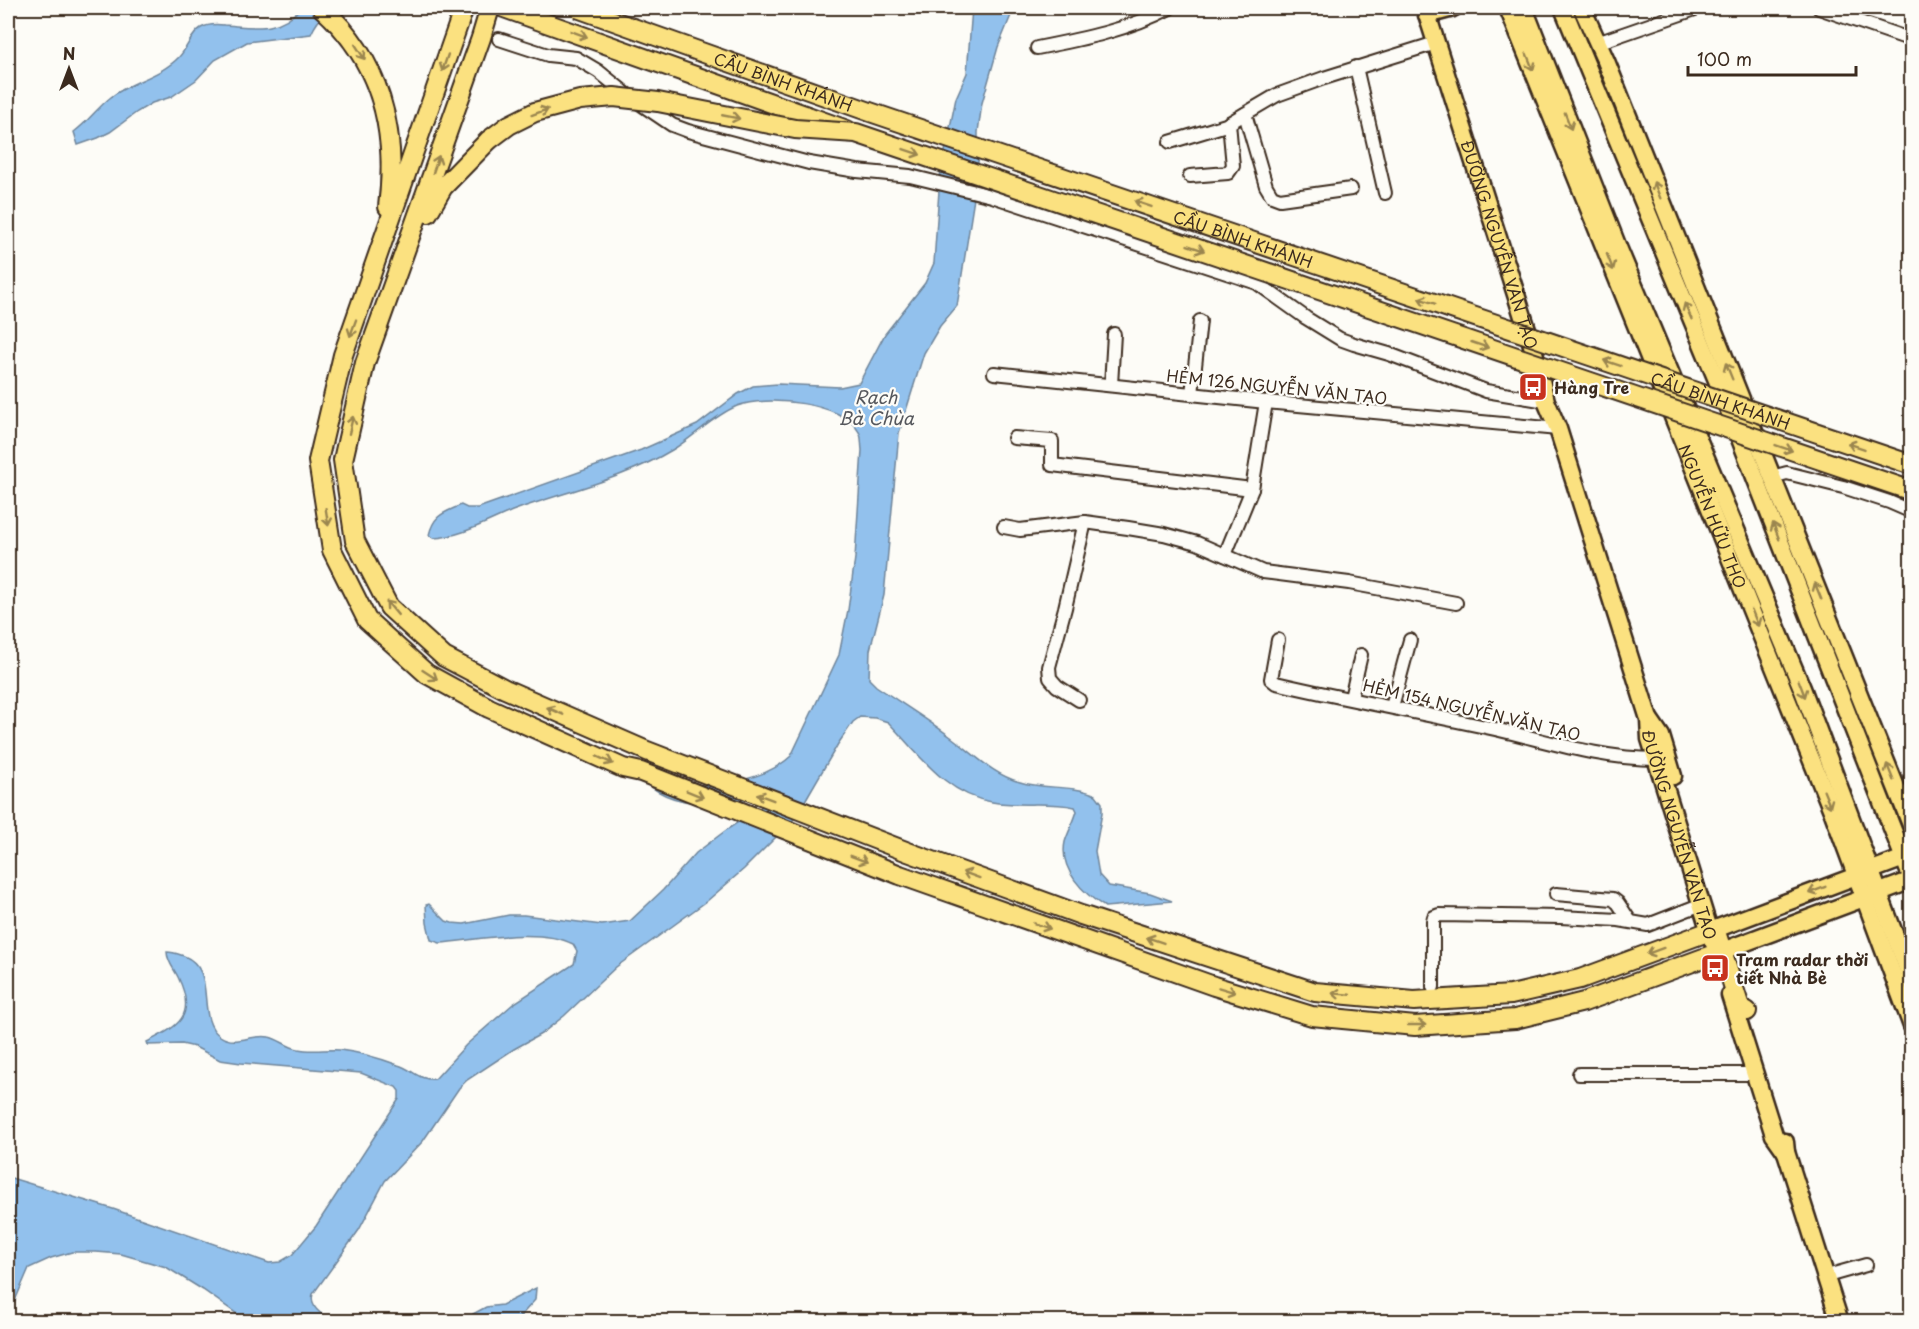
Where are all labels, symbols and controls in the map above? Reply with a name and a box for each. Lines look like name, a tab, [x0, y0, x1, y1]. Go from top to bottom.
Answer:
one-way arrow	[569, 30, 588, 41]
north arrow	[39, 39, 99, 99]
scale bar	[1688, 39, 1856, 77]
text: N	[63, 41, 75, 65]
one-way arrow	[354, 43, 366, 60]
text: 100 m	[1697, 45, 1752, 72]
street label: CẦU BÌNH KHÁNH	[711, 46, 856, 117]
one-way arrow	[1525, 52, 1536, 70]
one-way arrow	[439, 53, 450, 72]
one-way arrow	[530, 105, 548, 116]
one-way arrow	[1564, 111, 1575, 130]
one-way arrow	[721, 112, 740, 123]
street label: ĐƯỜNG NGUYỄN VĂN TẠO	[1456, 137, 1545, 352]
one-way arrow	[902, 147, 921, 158]
one-way arrow	[432, 155, 443, 174]
one-way arrow	[1651, 181, 1662, 200]
one-way arrow	[1134, 198, 1153, 209]
street label: CẦU BÌNH KHÁNH	[1170, 204, 1316, 273]
one-way arrow	[1186, 244, 1205, 255]
one-way arrow	[1605, 252, 1616, 271]
one-way arrow	[1418, 294, 1437, 305]
one-way arrow	[1682, 302, 1693, 320]
one-way arrow	[346, 318, 357, 337]
one-way arrow	[1470, 340, 1489, 351]
one-way arrow	[1603, 357, 1622, 368]
street label: HẺM 126 NGUYỄN VĂN TẠO	[1166, 362, 1389, 410]
one-way arrow	[1723, 363, 1734, 381]
street label: CẦU BÌNH KHÁNH	[1648, 365, 1794, 435]
bus stop icon: Hàng Tre	[1517, 371, 1549, 403]
place label: Hàng Tre	[1554, 375, 1629, 399]
water label: Rạch Bà Chùa	[838, 383, 915, 431]
one-way arrow	[345, 415, 357, 434]
street label: NGUYỄN HỮU THỌ	[1673, 440, 1753, 592]
one-way arrow	[1847, 440, 1866, 451]
one-way arrow	[1774, 443, 1793, 454]
one-way arrow	[322, 507, 333, 527]
one-way arrow	[1770, 522, 1781, 541]
one-way arrow	[1812, 582, 1823, 601]
one-way arrow	[386, 600, 399, 616]
one-way arrow	[1750, 608, 1761, 626]
one-way arrow	[422, 668, 439, 681]
street label: HẺM 154 NGUYỄN VĂN TẠO	[1361, 671, 1583, 746]
one-way arrow	[1797, 680, 1808, 698]
one-way arrow	[546, 704, 564, 715]
street label: ĐƯỜNG NGUYỄN VĂN TẠO	[1638, 730, 1723, 942]
one-way arrow	[596, 755, 614, 766]
one-way arrow	[1884, 764, 1895, 782]
one-way arrow	[685, 789, 704, 800]
one-way arrow	[1822, 789, 1833, 808]
one-way arrow	[756, 790, 775, 801]
one-way arrow	[849, 855, 868, 866]
one-way arrow	[962, 869, 981, 880]
one-way arrow	[1808, 886, 1827, 897]
one-way arrow	[1033, 921, 1051, 932]
one-way arrow	[1146, 934, 1165, 945]
one-way arrow	[1646, 946, 1665, 957]
place label: Trạm radar thời tiết Nhà Bè	[1736, 947, 1868, 989]
bus stop icon: Trạm radar thời tiết Nhà Bè	[1699, 952, 1731, 984]
one-way arrow	[1217, 985, 1236, 996]
one-way arrow	[1332, 988, 1352, 999]
one-way arrow	[1407, 1019, 1427, 1031]

